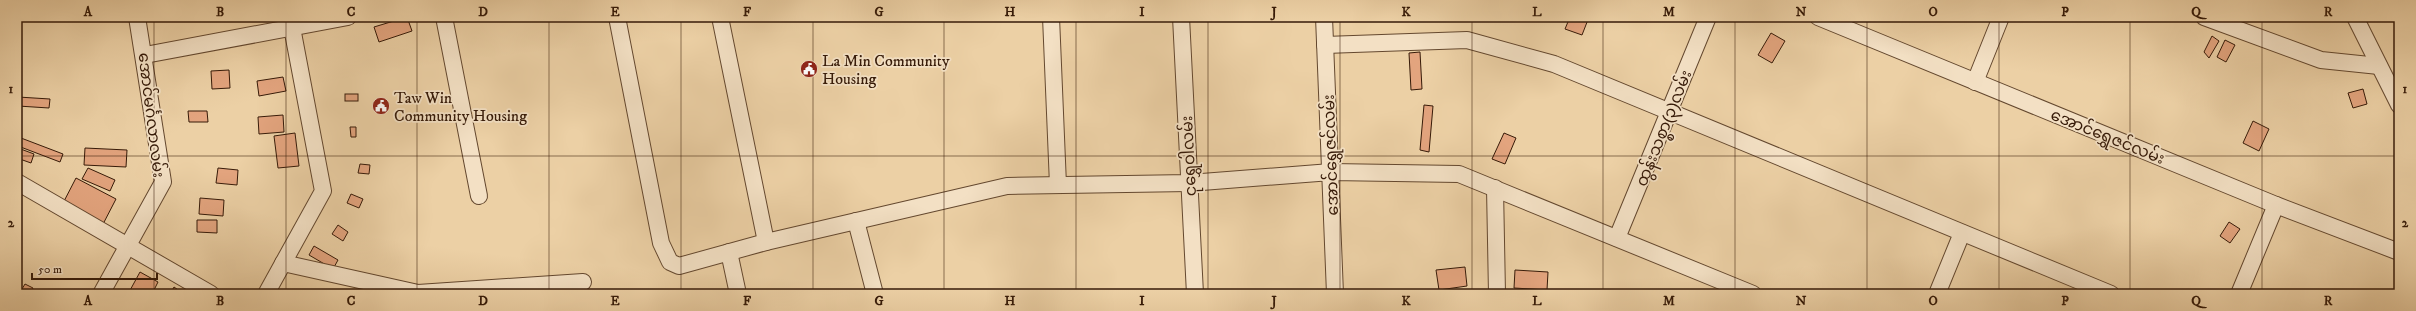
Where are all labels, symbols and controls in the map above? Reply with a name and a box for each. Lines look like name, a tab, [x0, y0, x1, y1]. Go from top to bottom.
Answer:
text: A	[83, 4, 93, 20]
text: B	[216, 4, 224, 20]
text: C	[347, 4, 356, 20]
text: D	[478, 4, 488, 20]
text: E	[610, 4, 620, 20]
text: F	[743, 4, 752, 20]
text: G	[874, 4, 884, 20]
text: H	[1005, 4, 1016, 20]
text: I	[1139, 4, 1145, 20]
text: J	[1269, 4, 1277, 21]
text: K	[1401, 4, 1411, 20]
text: L	[1532, 4, 1542, 20]
text: M	[1663, 4, 1675, 20]
text: N	[1796, 4, 1807, 20]
text: O	[1928, 4, 1938, 20]
text: P	[2061, 4, 2069, 20]
text: Q	[2191, 4, 2207, 20]
text: R	[2324, 4, 2333, 20]
street label: အောင်မင်္ဂလာလမ်း	[133, 51, 171, 179]
place label: La Min Community Housing	[822, 51, 950, 89]
public building icon: La Min Community Housing	[799, 59, 819, 79]
street label: ထွန်းသစ္စာ(၃)လမ်း	[1630, 67, 1700, 191]
text: 1	[9, 81, 14, 97]
text: 1	[2403, 81, 2408, 97]
place label: Taw Win Community Housing	[394, 88, 527, 126]
street label: အောင်ရွှေဇင်လမ်း	[1317, 94, 1346, 216]
public building icon: Taw Win Community Housing	[371, 96, 391, 116]
street label: အောင်ရွှေဇင်လမ်း	[2047, 103, 2168, 172]
street label: ငုရွှေဝါလမ်း	[1175, 115, 1205, 197]
text: 2	[8, 215, 15, 231]
text: 2	[2402, 215, 2409, 231]
scale bar	[32, 255, 157, 281]
text: 50 m	[38, 262, 62, 277]
text: A	[83, 293, 93, 309]
text: B	[216, 293, 224, 309]
text: C	[347, 293, 356, 309]
text: D	[478, 293, 488, 309]
text: E	[610, 293, 620, 309]
text: F	[743, 293, 752, 309]
text: G	[874, 293, 884, 309]
text: H	[1005, 293, 1016, 309]
text: I	[1139, 293, 1145, 309]
text: J	[1269, 293, 1277, 310]
text: K	[1401, 293, 1411, 309]
text: L	[1532, 293, 1542, 309]
text: M	[1663, 293, 1675, 309]
text: N	[1796, 293, 1807, 309]
text: O	[1928, 293, 1938, 309]
text: P	[2061, 293, 2069, 309]
text: Q	[2191, 293, 2207, 309]
text: R	[2324, 293, 2333, 309]

